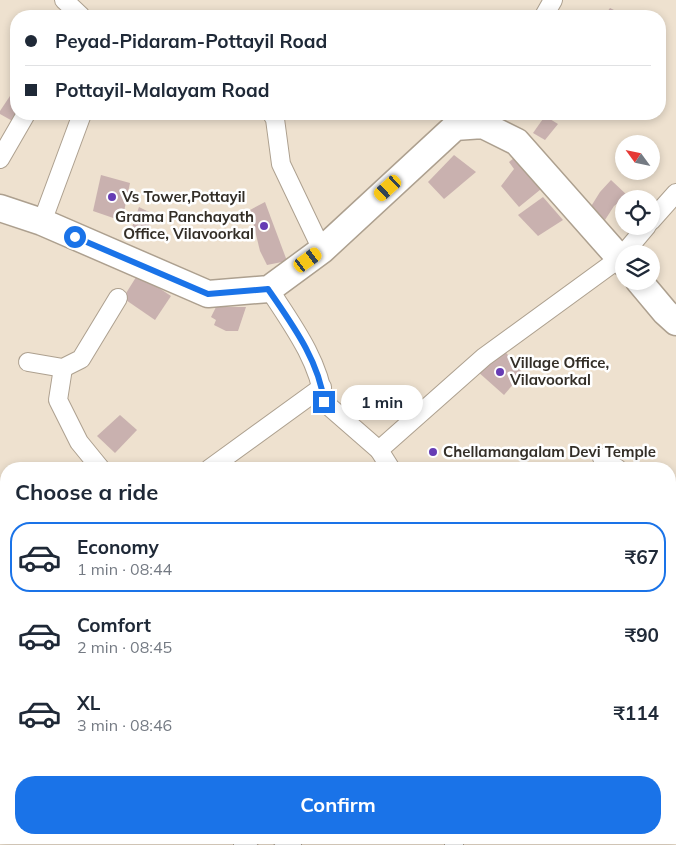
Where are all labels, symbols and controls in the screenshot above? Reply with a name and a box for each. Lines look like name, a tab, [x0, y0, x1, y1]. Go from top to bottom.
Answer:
text: Peyad-Pidaram-Pottayil Road	[55, 29, 327, 53]
text: Pottayil-Malayam Road	[55, 78, 270, 102]
north arrow	[615, 135, 660, 180]
map controls	[615, 135, 660, 290]
car	[371, 172, 404, 204]
place label: Vs Tower,Pottayil	[121, 187, 246, 206]
button: locate	[615, 190, 660, 235]
marker: Vs Tower,Pottayil	[106, 191, 118, 203]
place label: Grama Panchayath Office, Vilavoorkal	[115, 207, 254, 243]
marker: Grama Panchayath Office, Vilavoorkal	[258, 220, 270, 232]
route start	[64, 226, 86, 248]
car	[291, 245, 324, 275]
button: layers	[615, 245, 660, 290]
place label: Village Office, Vilavoorkal	[509, 353, 609, 389]
marker: Village Office, Vilavoorkal	[494, 366, 506, 378]
callout: 1 min	[342, 384, 424, 420]
route end	[313, 391, 335, 413]
text: 1 min	[361, 392, 403, 412]
place label: Chellamangalam Devi Temple	[443, 442, 656, 461]
marker: Chellamangalam Devi Temple	[427, 446, 439, 458]
text: Choose a ride	[15, 478, 158, 506]
icon: car	[17, 535, 62, 580]
text: Economy	[77, 535, 159, 559]
text: ₹67	[625, 545, 659, 569]
text: 1 min · 08:44	[77, 559, 172, 579]
icon: car	[17, 613, 62, 658]
text: Comfort	[77, 613, 151, 637]
text: ₹90	[625, 623, 659, 647]
text: 2 min · 08:45	[77, 637, 172, 657]
icon: car	[17, 691, 62, 736]
text: XL	[77, 691, 100, 715]
text: ₹114	[613, 701, 659, 725]
text: 3 min · 08:46	[77, 715, 172, 735]
button: Confirm	[15, 776, 661, 834]

